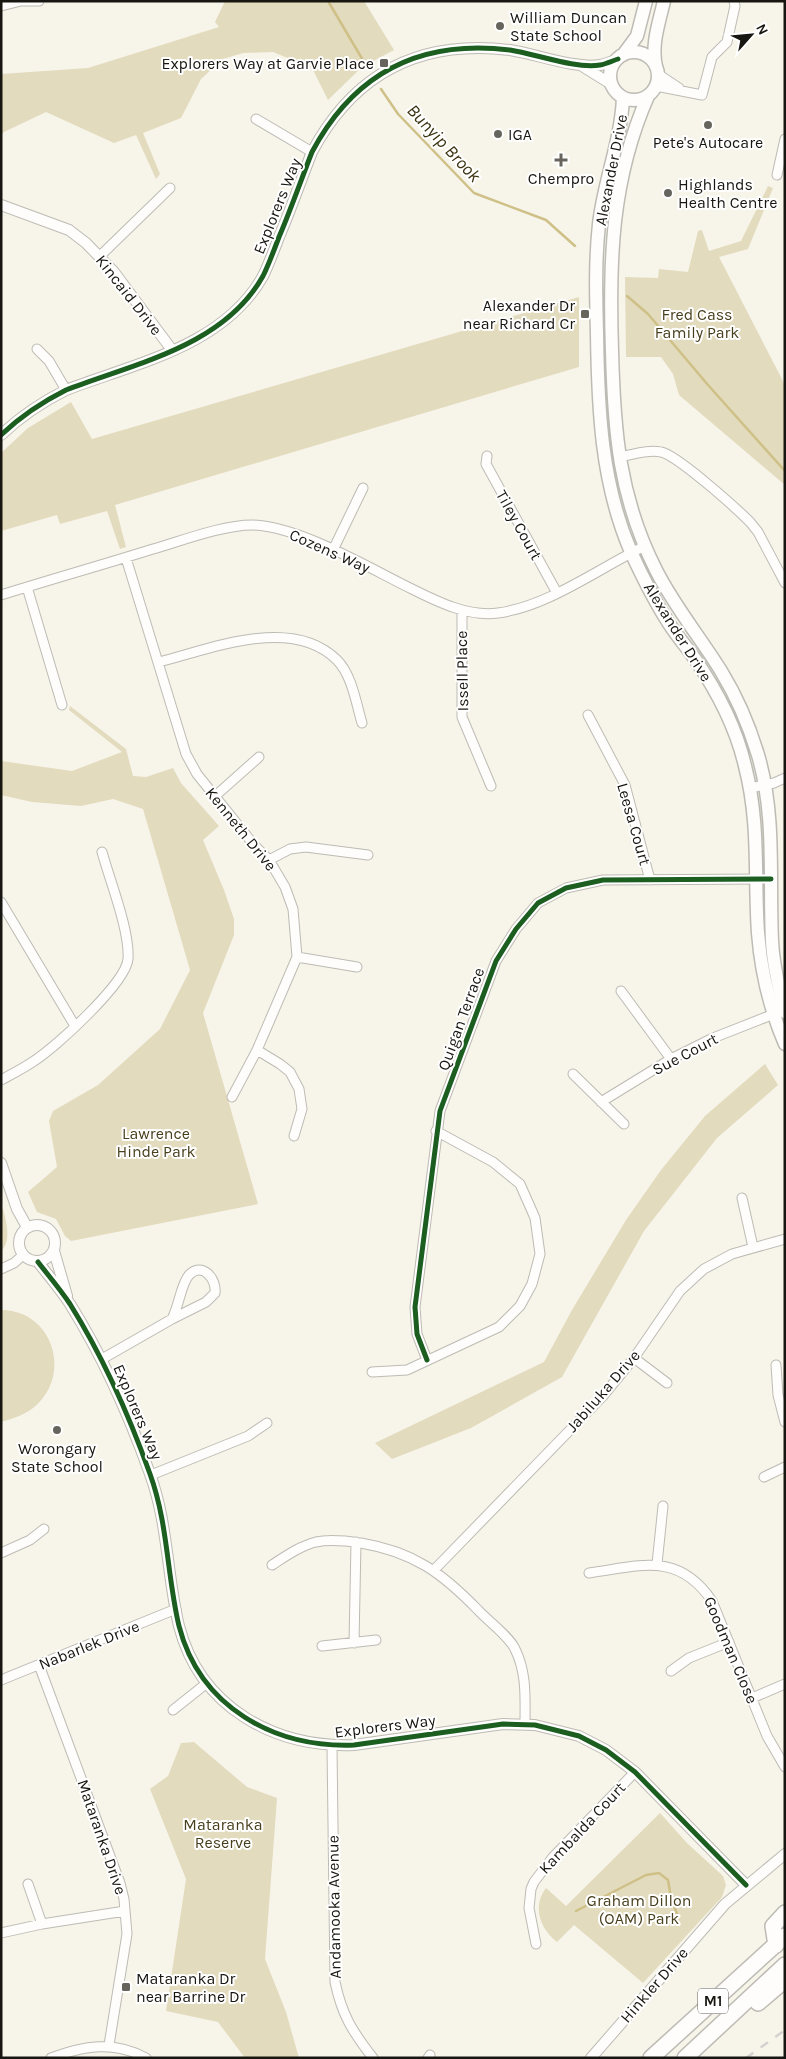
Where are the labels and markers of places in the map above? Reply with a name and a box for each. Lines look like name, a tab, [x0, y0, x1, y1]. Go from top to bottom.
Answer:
place label: William Duncan State School	[510, 8, 627, 45]
marker: William Duncan State School	[494, 20, 506, 32]
place label: Explorers Way at Garvie Place	[161, 54, 374, 73]
marker: Explorers Way at Garvie Place	[378, 57, 390, 69]
marker: Pete's Autocare	[702, 119, 714, 131]
place label: IGA	[508, 125, 532, 144]
marker: IGA	[492, 128, 504, 140]
place label: Pete's Autocare	[653, 133, 763, 152]
marker: Chempro	[555, 154, 567, 166]
place label: Chempro	[528, 169, 594, 188]
place label: Highlands Health Centre	[678, 175, 777, 212]
marker: Highlands Health Centre	[662, 187, 674, 199]
place label: Alexander Dr near Richard Cr	[463, 296, 575, 333]
marker: Alexander Dr near Richard Cr	[579, 308, 591, 320]
marker: Worongary State School	[51, 1424, 63, 1436]
place label: Worongary State School	[11, 1439, 103, 1476]
place label: Mataranka Dr near Barrine Dr	[136, 1969, 246, 2006]
marker: Mataranka Dr near Barrine Dr	[120, 1981, 132, 1993]

